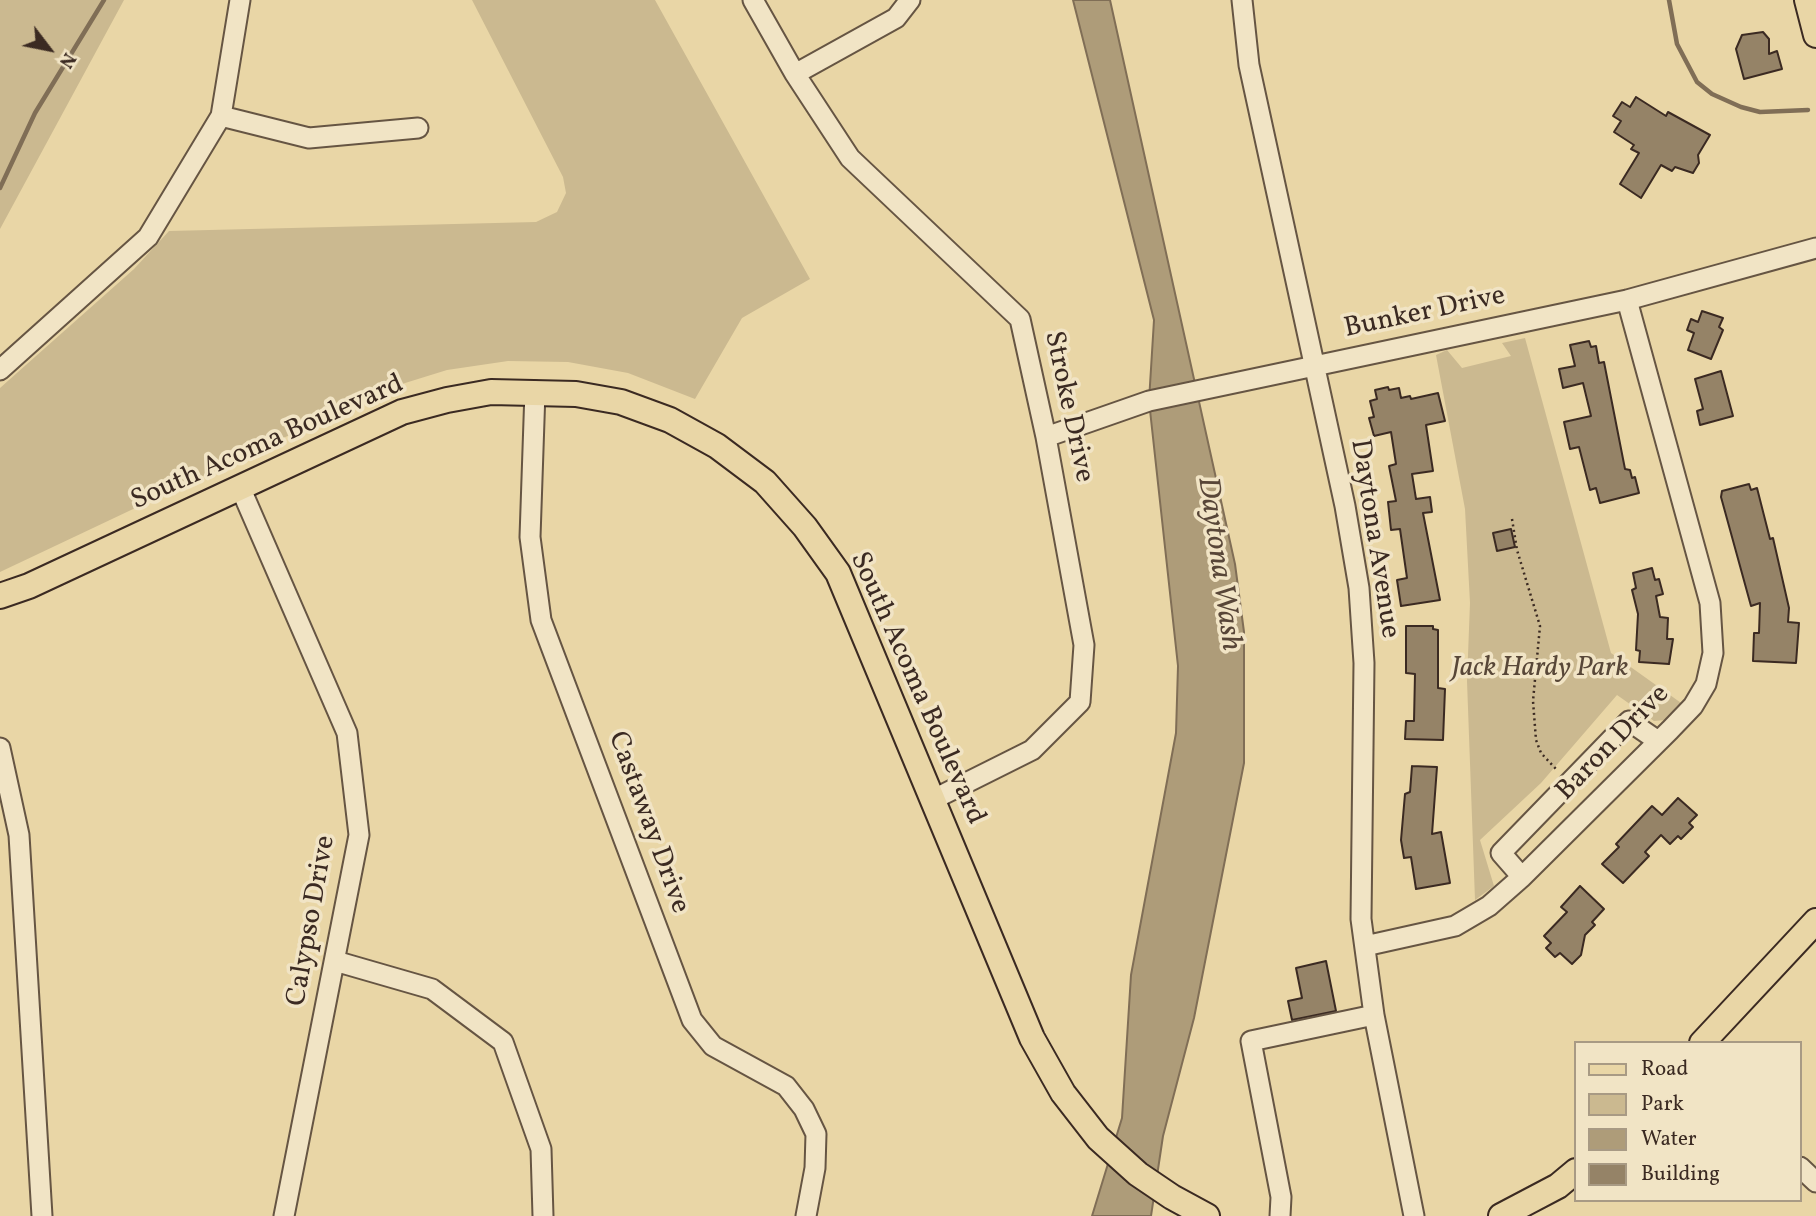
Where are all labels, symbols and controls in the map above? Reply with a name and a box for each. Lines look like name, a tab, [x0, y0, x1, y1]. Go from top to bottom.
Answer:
north arrow	[14, 14, 84, 84]
text: N	[52, 47, 81, 73]
street label: Bunker Drive	[1341, 281, 1509, 347]
street label: Stroke Drive	[1035, 328, 1099, 486]
street label: South Acoma Boulevard	[126, 369, 410, 519]
street label: Daytona Avenue	[1341, 437, 1405, 641]
water label: Daytona Wash	[1187, 475, 1247, 653]
street label: South Acoma Boulevard	[841, 547, 991, 831]
park label: Jack Hardy Park	[1451, 653, 1629, 687]
street label: Baron Drive	[1550, 679, 1678, 809]
street label: Castaway Drive	[599, 727, 695, 919]
street label: Calypso Drive	[281, 833, 345, 1009]
legend	[1574, 1041, 1802, 1202]
text: Road	[1641, 1055, 1688, 1084]
text: Park	[1641, 1090, 1684, 1119]
text: Water	[1641, 1125, 1697, 1154]
text: Building	[1641, 1160, 1720, 1189]

